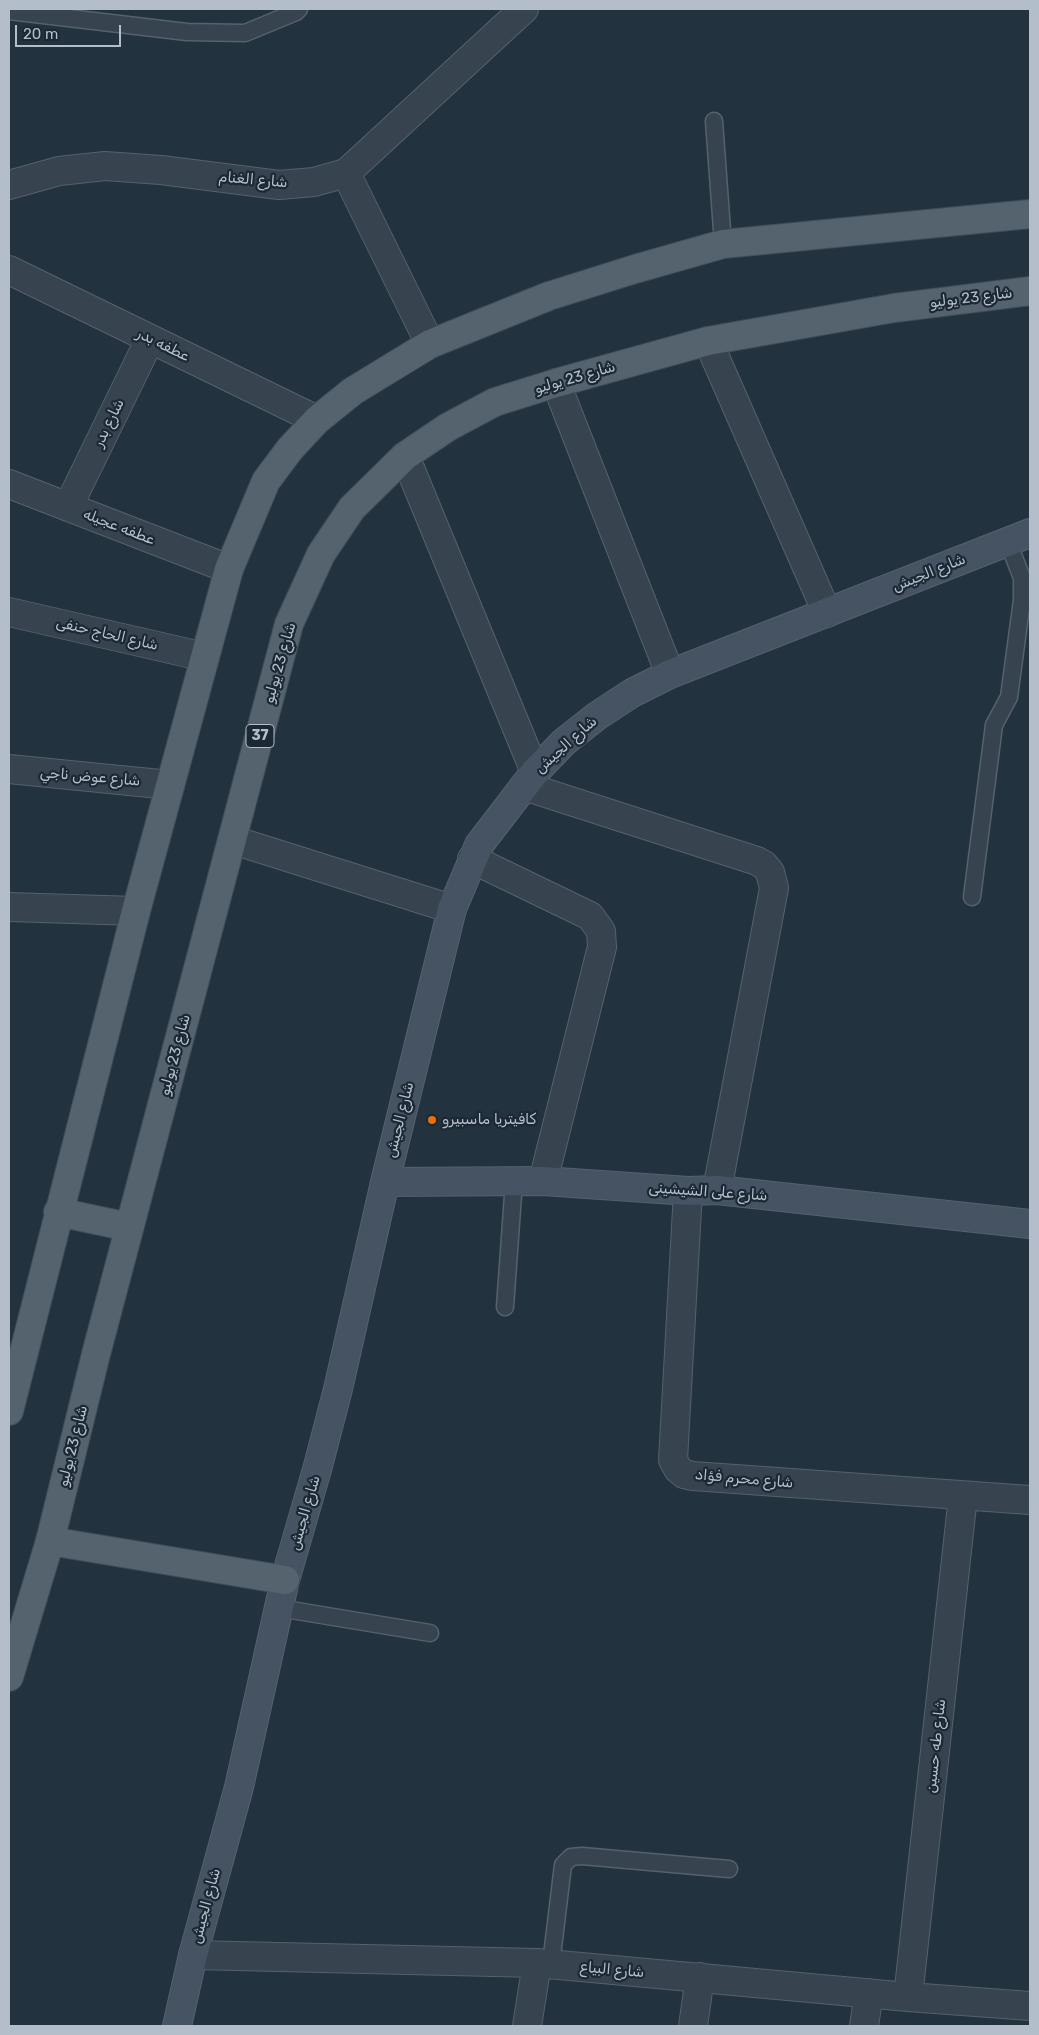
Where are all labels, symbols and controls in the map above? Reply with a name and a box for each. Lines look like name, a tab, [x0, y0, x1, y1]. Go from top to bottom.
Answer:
scale bar	[18, 15, 124, 47]
text: 20 m	[23, 25, 58, 43]
street label: شارع الغنام	[218, 168, 288, 192]
street label: شارع 23 يوليو	[929, 284, 1013, 312]
street label: عطفه بدر	[134, 324, 192, 366]
street label: شارع 23 يوليو	[532, 358, 618, 398]
street label: شارع بدر	[90, 396, 128, 450]
street label: عطفه عجيله	[81, 505, 157, 549]
street label: شارع الجيش	[890, 550, 968, 596]
street label: شارع الحاج حنفى	[54, 613, 160, 655]
street label: شارع 23 يوليو	[260, 620, 300, 706]
street label: شارع الجيش	[531, 712, 601, 778]
road number: 37	[246, 724, 274, 748]
street label: شارع عوض ناجي	[39, 764, 141, 790]
street label: شارع 23 يوليو	[156, 1012, 194, 1098]
street label: شارع الجيش	[382, 1080, 418, 1160]
place label: كافيتريا ماسبيرو	[442, 1111, 536, 1129]
marker: كافيتريا ماسبيرو	[426, 1114, 438, 1126]
street label: شارع على الشيشينى	[648, 1179, 768, 1205]
street label: شارع 23 يوليو	[54, 1403, 92, 1489]
street label: شارع محرم فؤاد	[694, 1466, 794, 1492]
street label: شارع الجيش	[286, 1473, 324, 1553]
street label: شارع طه حسين	[922, 1698, 950, 1794]
street label: شارع الجيش	[187, 1866, 225, 1946]
street label: شارع البياع	[579, 1958, 645, 1982]

